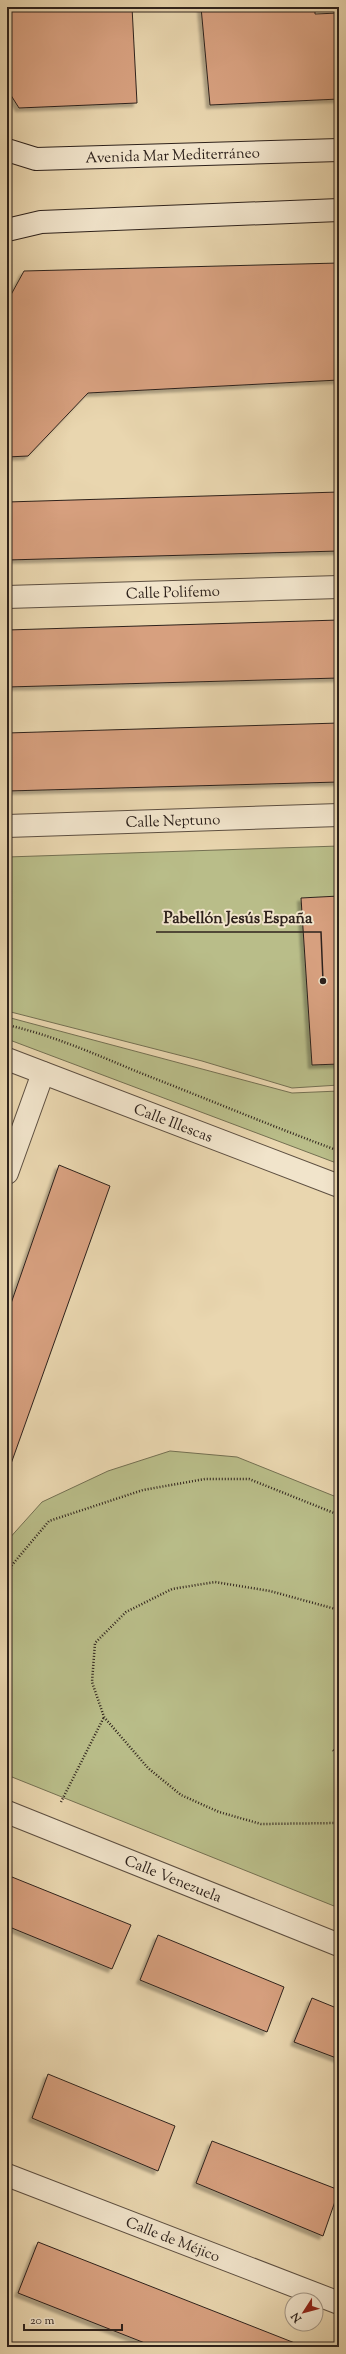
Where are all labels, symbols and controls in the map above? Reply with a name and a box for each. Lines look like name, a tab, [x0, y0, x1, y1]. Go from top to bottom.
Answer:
street label: Avenida Mar Mediterráneo	[85, 143, 260, 170]
street label: Calle Polifemo	[126, 582, 220, 605]
street label: Calle Neptuno	[125, 810, 221, 834]
callout: Pabellón Jesús España	[156, 904, 321, 932]
text: Pabellón Jesús España	[164, 908, 313, 931]
street label: Calle Illescas	[130, 1099, 215, 1149]
street label: Calle Venezuela	[121, 1851, 224, 1909]
street label: Calle de Méjico	[122, 2213, 223, 2268]
north arrow	[284, 2292, 324, 2332]
scale bar	[24, 2306, 122, 2332]
text: N	[288, 2309, 306, 2326]
text: 20 m	[30, 2312, 55, 2330]

